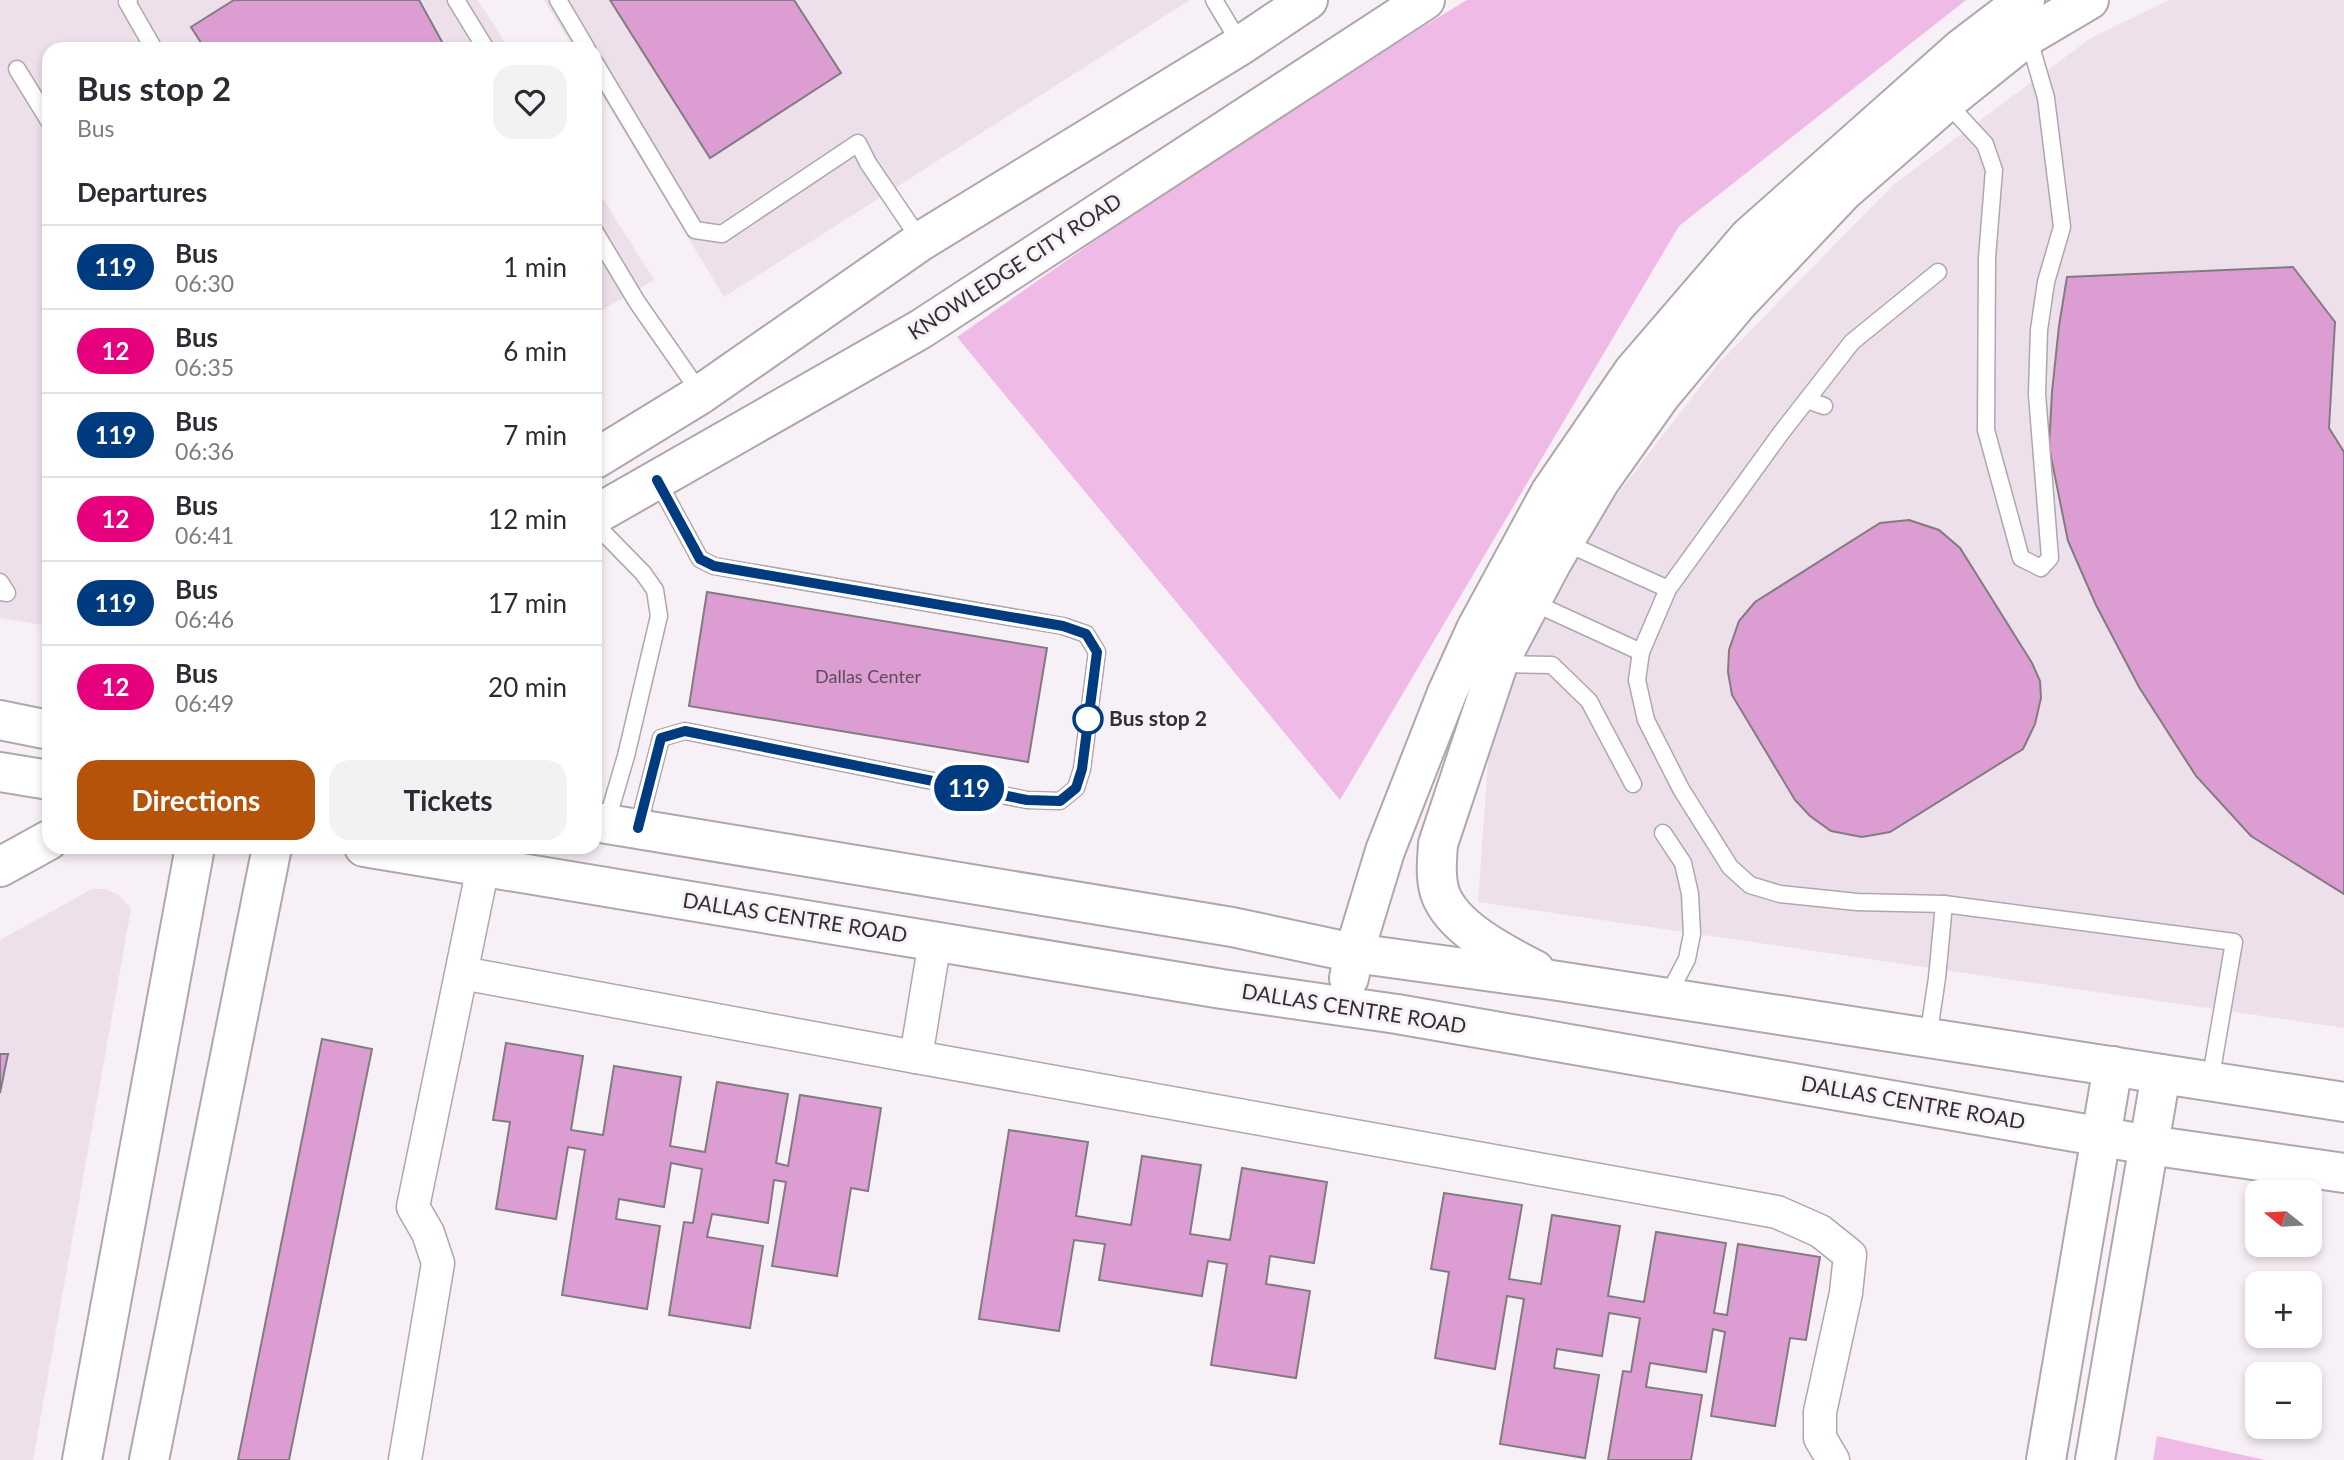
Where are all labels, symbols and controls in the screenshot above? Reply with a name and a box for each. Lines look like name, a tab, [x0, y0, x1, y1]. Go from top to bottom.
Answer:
button: heart	[493, 65, 567, 139]
text: Bus stop 2	[77, 68, 231, 108]
text: Bus	[77, 114, 114, 142]
text: Departures	[77, 176, 207, 208]
street label: KNOWLEDGE CITY ROAD	[903, 187, 1126, 344]
text: Bus	[175, 237, 218, 269]
text: 1 min	[503, 251, 567, 283]
text: 119	[95, 252, 136, 281]
text: 06:30	[175, 269, 234, 297]
text: Bus	[175, 321, 218, 353]
text: 6 min	[503, 335, 567, 367]
text: 12	[102, 336, 129, 365]
text: 06:35	[175, 353, 234, 381]
text: Bus	[175, 405, 218, 437]
text: 7 min	[503, 419, 567, 451]
text: 119	[95, 420, 136, 449]
text: 06:36	[175, 437, 234, 465]
text: Bus	[175, 489, 218, 521]
text: 12 min	[488, 503, 567, 535]
text: 12	[102, 504, 129, 533]
text: 06:41	[175, 521, 234, 549]
text: Bus	[175, 573, 218, 605]
text: 17 min	[488, 587, 567, 619]
text: 119	[95, 588, 136, 617]
text: 06:46	[175, 605, 234, 633]
text: Bus	[175, 657, 218, 689]
house number: Dallas Center	[815, 665, 921, 687]
text: 20 min	[488, 671, 567, 703]
text: 12	[102, 672, 129, 701]
text: 06:49	[175, 689, 234, 717]
marker: Bus stop 2	[1073, 704, 1103, 734]
place label: Bus stop 2	[1109, 705, 1207, 730]
button: Directions	[77, 760, 315, 840]
button: Tickets	[329, 760, 567, 840]
line badge: 119	[929, 765, 1009, 811]
text: 119	[948, 773, 990, 802]
street label: DALLAS CENTRE ROAD	[681, 886, 909, 947]
street label: DALLAS CENTRE ROAD	[1240, 977, 1468, 1038]
street label: DALLAS CENTRE ROAD	[1799, 1069, 2027, 1134]
north arrow	[2245, 1180, 2322, 1256]
map controls	[2245, 1180, 2322, 1439]
button: +	[2245, 1271, 2322, 1348]
button: −	[2245, 1362, 2322, 1439]

